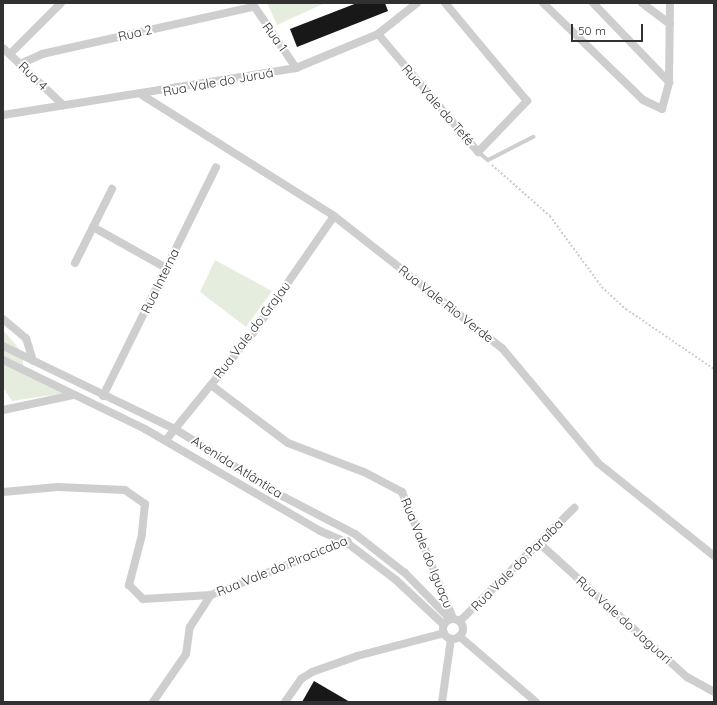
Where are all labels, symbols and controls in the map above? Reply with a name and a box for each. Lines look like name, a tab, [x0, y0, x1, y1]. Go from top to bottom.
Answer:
scale bar	[573, 16, 645, 42]
street label: Rua 1	[259, 19, 291, 55]
street label: Rua 2	[116, 22, 154, 44]
text: 50 m	[578, 23, 606, 38]
street label: Rua 4	[15, 58, 51, 94]
street label: Rua Vale do Tefé	[399, 61, 477, 149]
street label: Rua Vale do Juruá	[162, 65, 274, 99]
street label: Rua Interna	[138, 246, 182, 316]
street label: Rua Vale Rio Verde	[395, 262, 497, 346]
street label: Rua Vale do Grajau	[211, 279, 293, 381]
street label: Avenida Atlântica	[188, 433, 286, 501]
street label: Rua Vale do Iguaçu	[398, 496, 456, 610]
street label: Rua Vale do Paraíba	[468, 516, 566, 614]
street label: Rua Vale do Piracicaba	[214, 533, 350, 599]
street label: Rua Vale do Jaguari	[573, 573, 675, 667]

